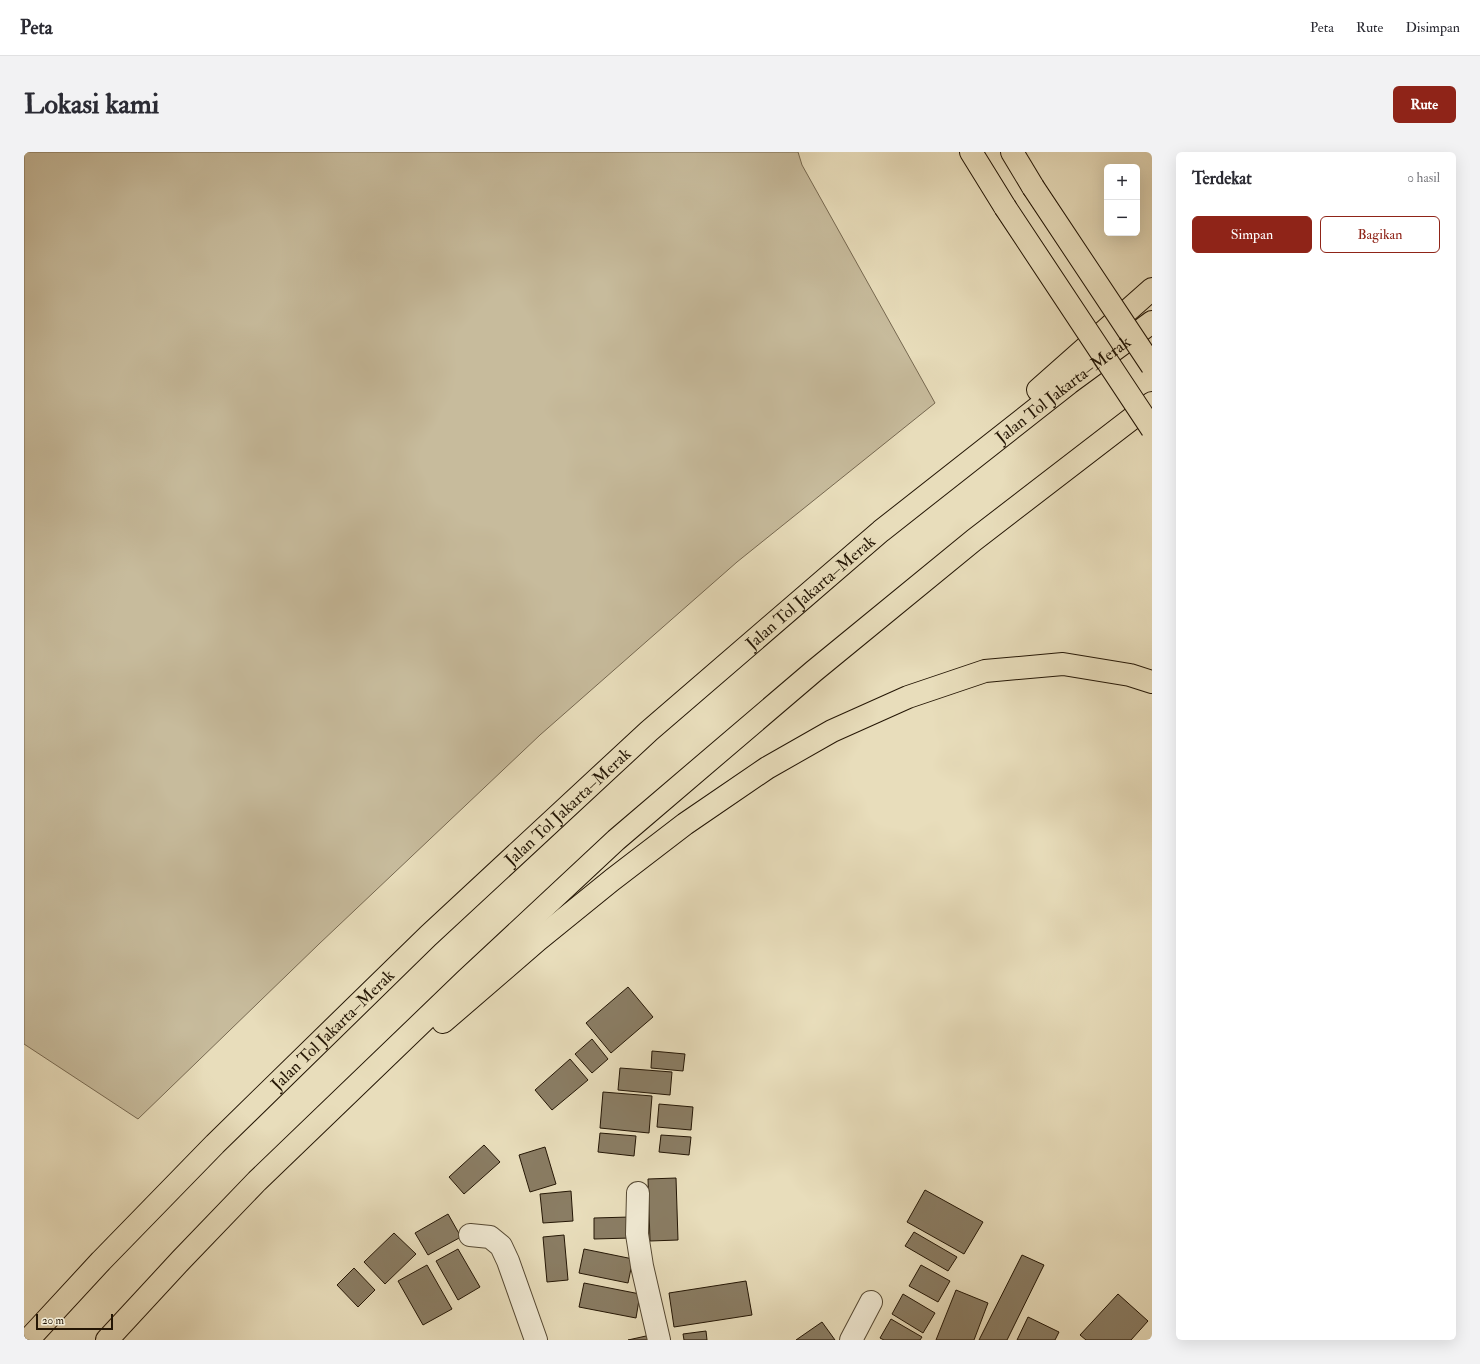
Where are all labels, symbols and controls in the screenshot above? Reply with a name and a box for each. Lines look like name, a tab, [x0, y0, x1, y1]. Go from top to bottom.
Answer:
text: Peta	[20, 16, 53, 40]
text: Peta	[1310, 19, 1334, 36]
text: Rute	[1356, 19, 1383, 36]
text: Disimpan	[1405, 19, 1460, 36]
button: Rute	[1393, 86, 1456, 123]
text: Lokasi kami	[24, 87, 159, 122]
map controls	[1104, 164, 1140, 236]
button: +	[1104, 164, 1140, 200]
text: Terdekat	[1192, 168, 1252, 189]
text: 0 hasil	[1407, 170, 1440, 186]
button: −	[1104, 200, 1140, 236]
button: Simpan	[1192, 216, 1312, 253]
button: Bagikan	[1320, 216, 1440, 253]
street label: Jalan Tol Jakarta–Merak	[991, 331, 1135, 449]
street label: Jalan Tol Jakarta–Merak	[741, 531, 880, 655]
street label: Jalan Tol Jakarta–Merak	[500, 743, 635, 872]
street label: Jalan Tol Jakarta–Merak	[266, 965, 399, 1096]
scale bar	[36, 1312, 113, 1331]
text: 20 m	[42, 1314, 64, 1327]

